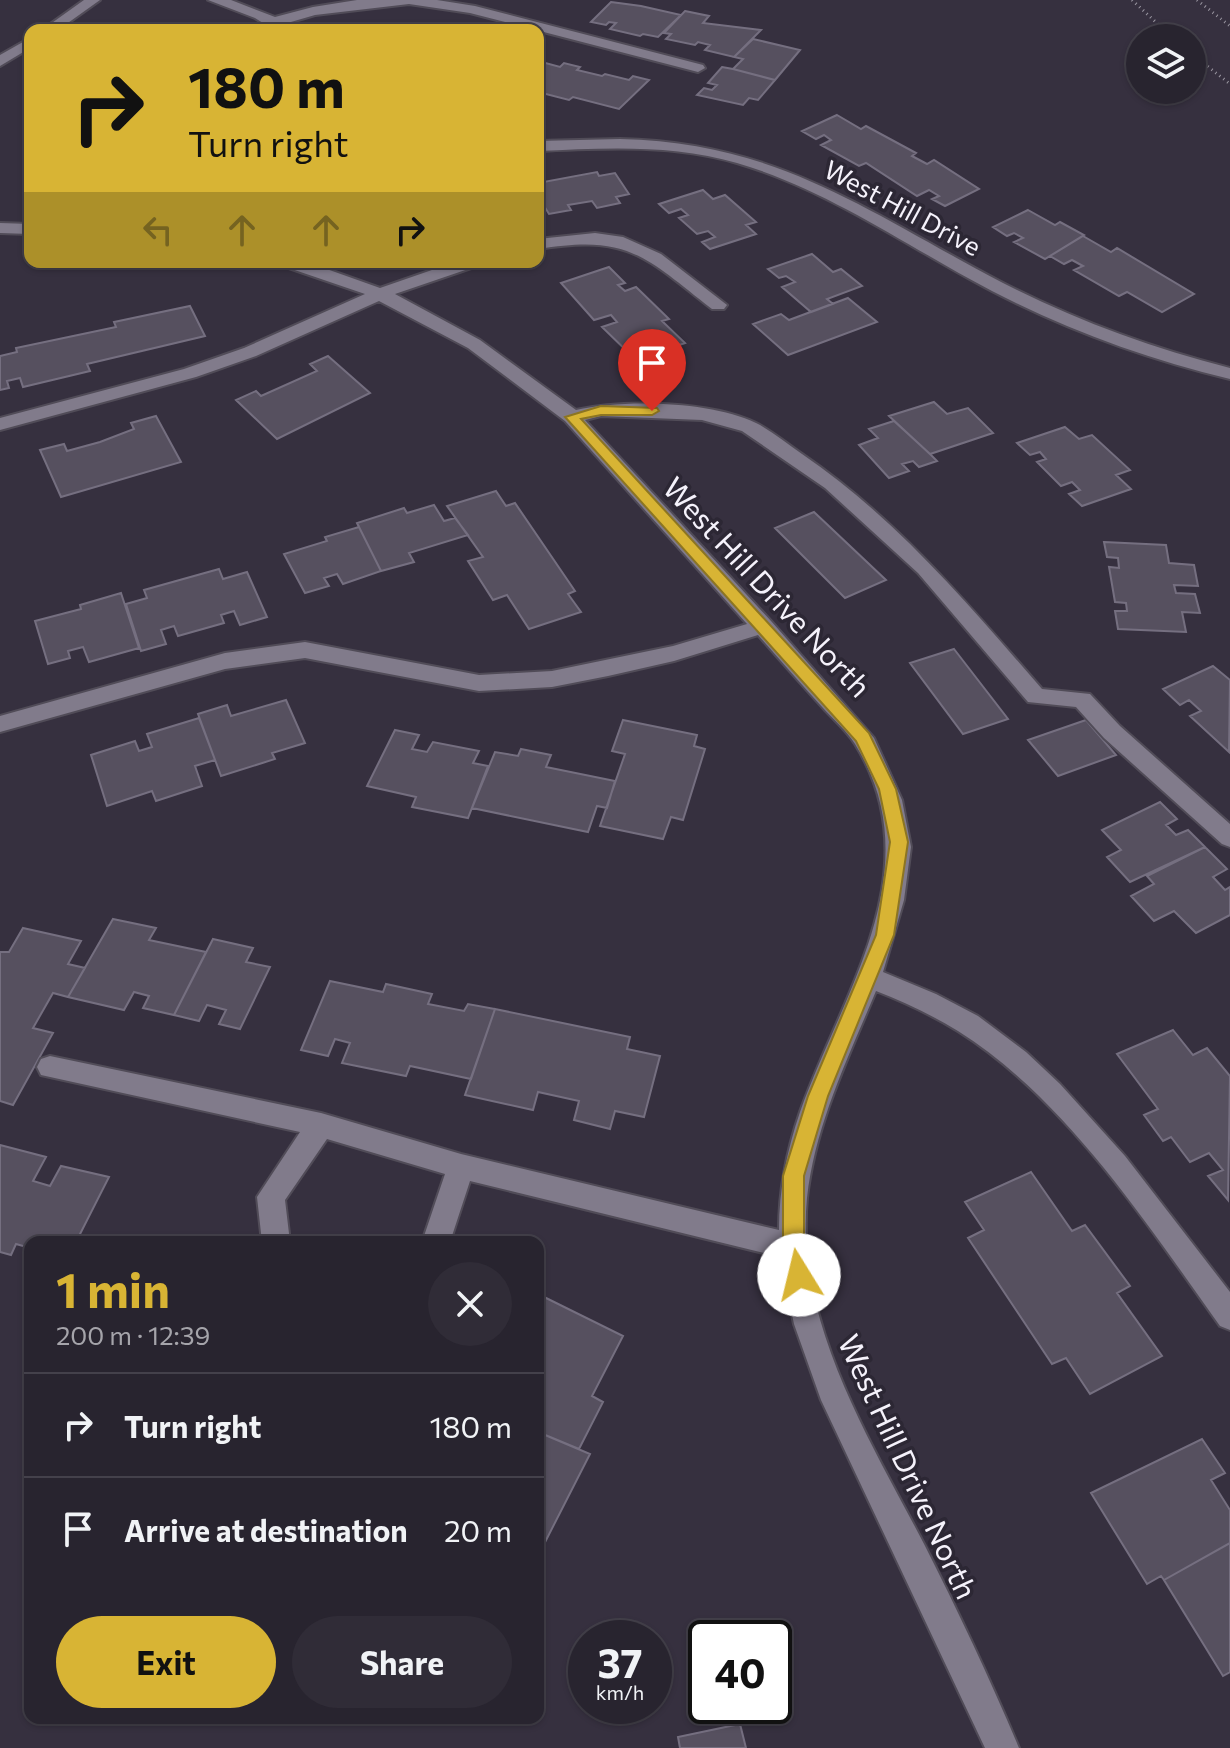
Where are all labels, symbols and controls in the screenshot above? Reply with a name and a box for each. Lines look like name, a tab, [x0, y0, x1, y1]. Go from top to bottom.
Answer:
map controls	[1126, 24, 1206, 104]
button: layers	[1126, 24, 1206, 104]
text: 180 m	[188, 51, 345, 120]
icon: right	[56, 56, 160, 160]
text: Turn right	[188, 120, 349, 164]
street label: West Hill Drive	[819, 153, 987, 261]
icon: left	[136, 208, 180, 252]
icon: ahead	[220, 208, 264, 252]
icon: ahead	[304, 208, 348, 252]
icon: right	[388, 208, 432, 252]
pin	[618, 329, 686, 411]
icon: arrive	[630, 341, 674, 385]
street label: West Hill Drive North	[656, 468, 880, 704]
position arrow	[757, 1233, 841, 1317]
text: 1 min	[56, 1259, 170, 1318]
button: close	[428, 1262, 512, 1346]
text: 200 m · 12:39	[56, 1319, 210, 1350]
street label: West Hill Drive North	[832, 1328, 986, 1604]
icon: right	[56, 1403, 100, 1447]
text: Turn right	[124, 1407, 261, 1444]
text: 180 m	[429, 1407, 512, 1444]
icon: arrive	[56, 1507, 100, 1551]
text: Arrive at destination	[124, 1511, 408, 1548]
text: 20 m	[444, 1511, 512, 1548]
button: Exit	[56, 1616, 276, 1708]
button: Share	[292, 1616, 512, 1708]
speed limit sign: 40	[688, 1620, 792, 1724]
text: 37	[598, 1637, 642, 1686]
text: km/h	[596, 1680, 644, 1704]

